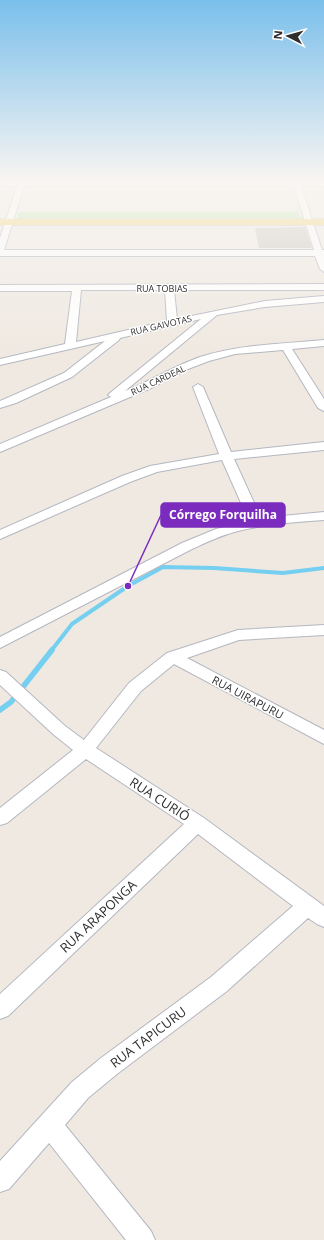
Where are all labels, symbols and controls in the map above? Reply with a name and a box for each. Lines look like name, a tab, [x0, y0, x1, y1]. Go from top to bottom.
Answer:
north arrow	[268, 16, 308, 56]
text: N	[270, 30, 285, 40]
street label: RUA TOBIAS	[136, 282, 188, 295]
street label: RUA GAIVOTAS	[129, 312, 193, 338]
street label: RUA CARDEAL	[129, 362, 188, 398]
callout: Córrego Forquilha	[161, 503, 285, 527]
text: Córrego Forquilha	[169, 506, 277, 523]
street label: RUA UIRAPURU	[210, 672, 286, 722]
street label: RUA CURIÓ	[126, 773, 194, 825]
street label: RUA ARAPONGA	[56, 875, 141, 956]
street label: RUA TAPICURU	[106, 1002, 190, 1072]

